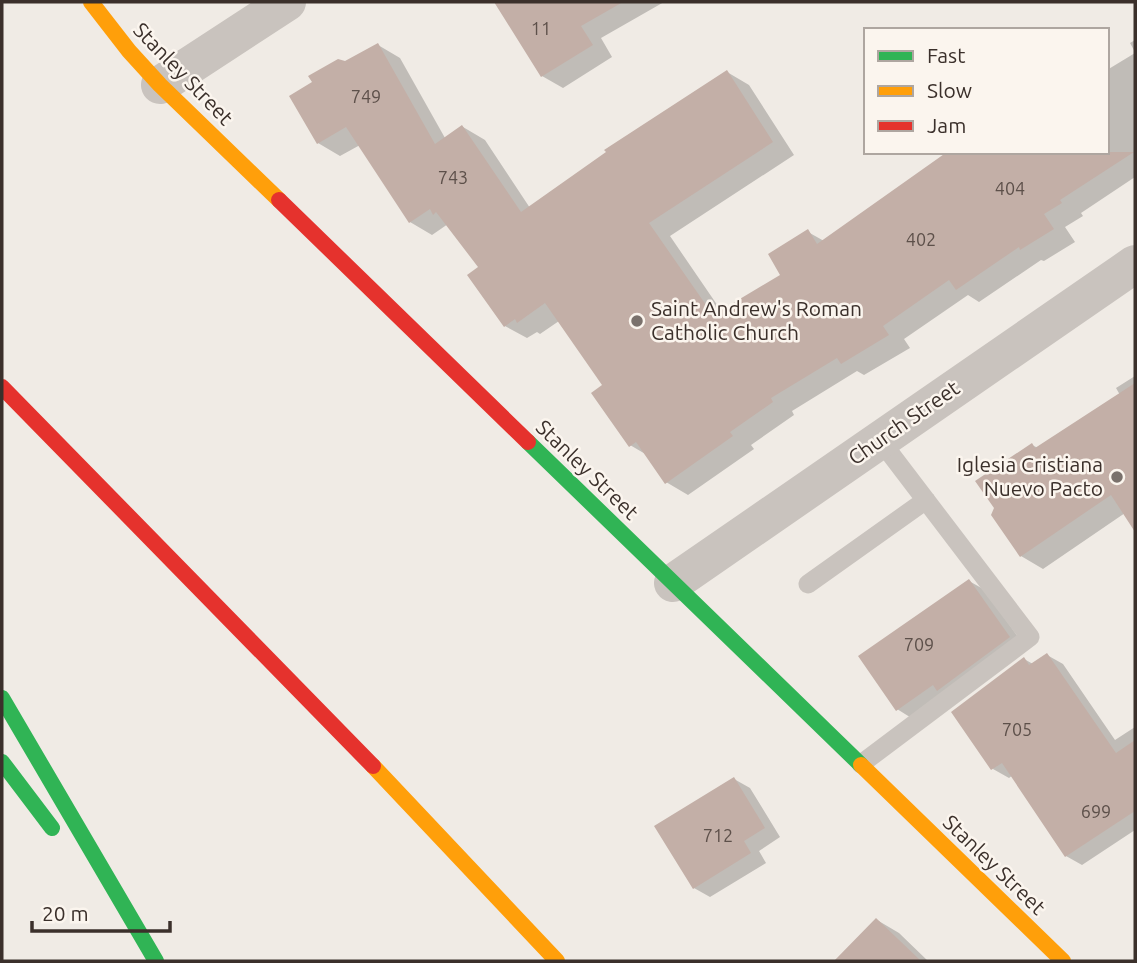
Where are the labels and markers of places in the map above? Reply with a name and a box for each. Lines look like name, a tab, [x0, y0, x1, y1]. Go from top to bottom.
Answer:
place label: Saint Andrew's Roman Catholic Church	[651, 296, 862, 344]
marker: Saint Andrew's Roman Catholic Church	[629, 313, 645, 329]
place label: Iglesia Cristiana Nuevo Pacto	[957, 452, 1103, 500]
marker: Iglesia Cristiana Nuevo Pacto	[1109, 469, 1125, 485]

